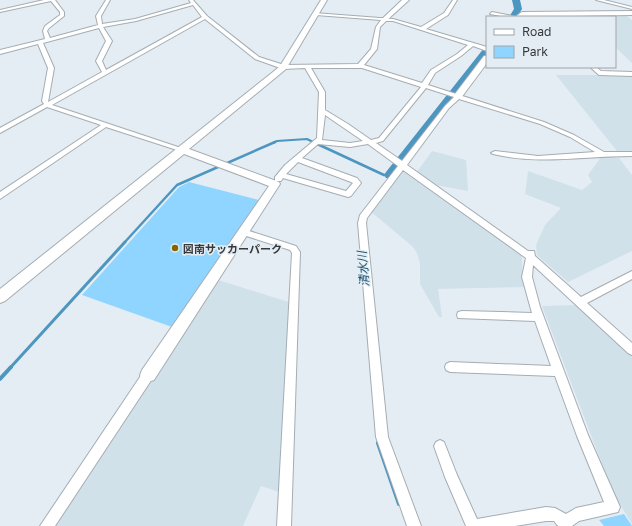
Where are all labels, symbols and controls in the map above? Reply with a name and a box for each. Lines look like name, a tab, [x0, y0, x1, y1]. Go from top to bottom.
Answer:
legend	[486, 16, 616, 68]
text: Road	[522, 24, 551, 39]
text: Park	[522, 44, 548, 59]
place label: 図南サッカーパーク	[183, 242, 282, 255]
marker: 図南サッカーパーク	[170, 243, 180, 253]
water label: 清水川	[354, 248, 372, 288]

